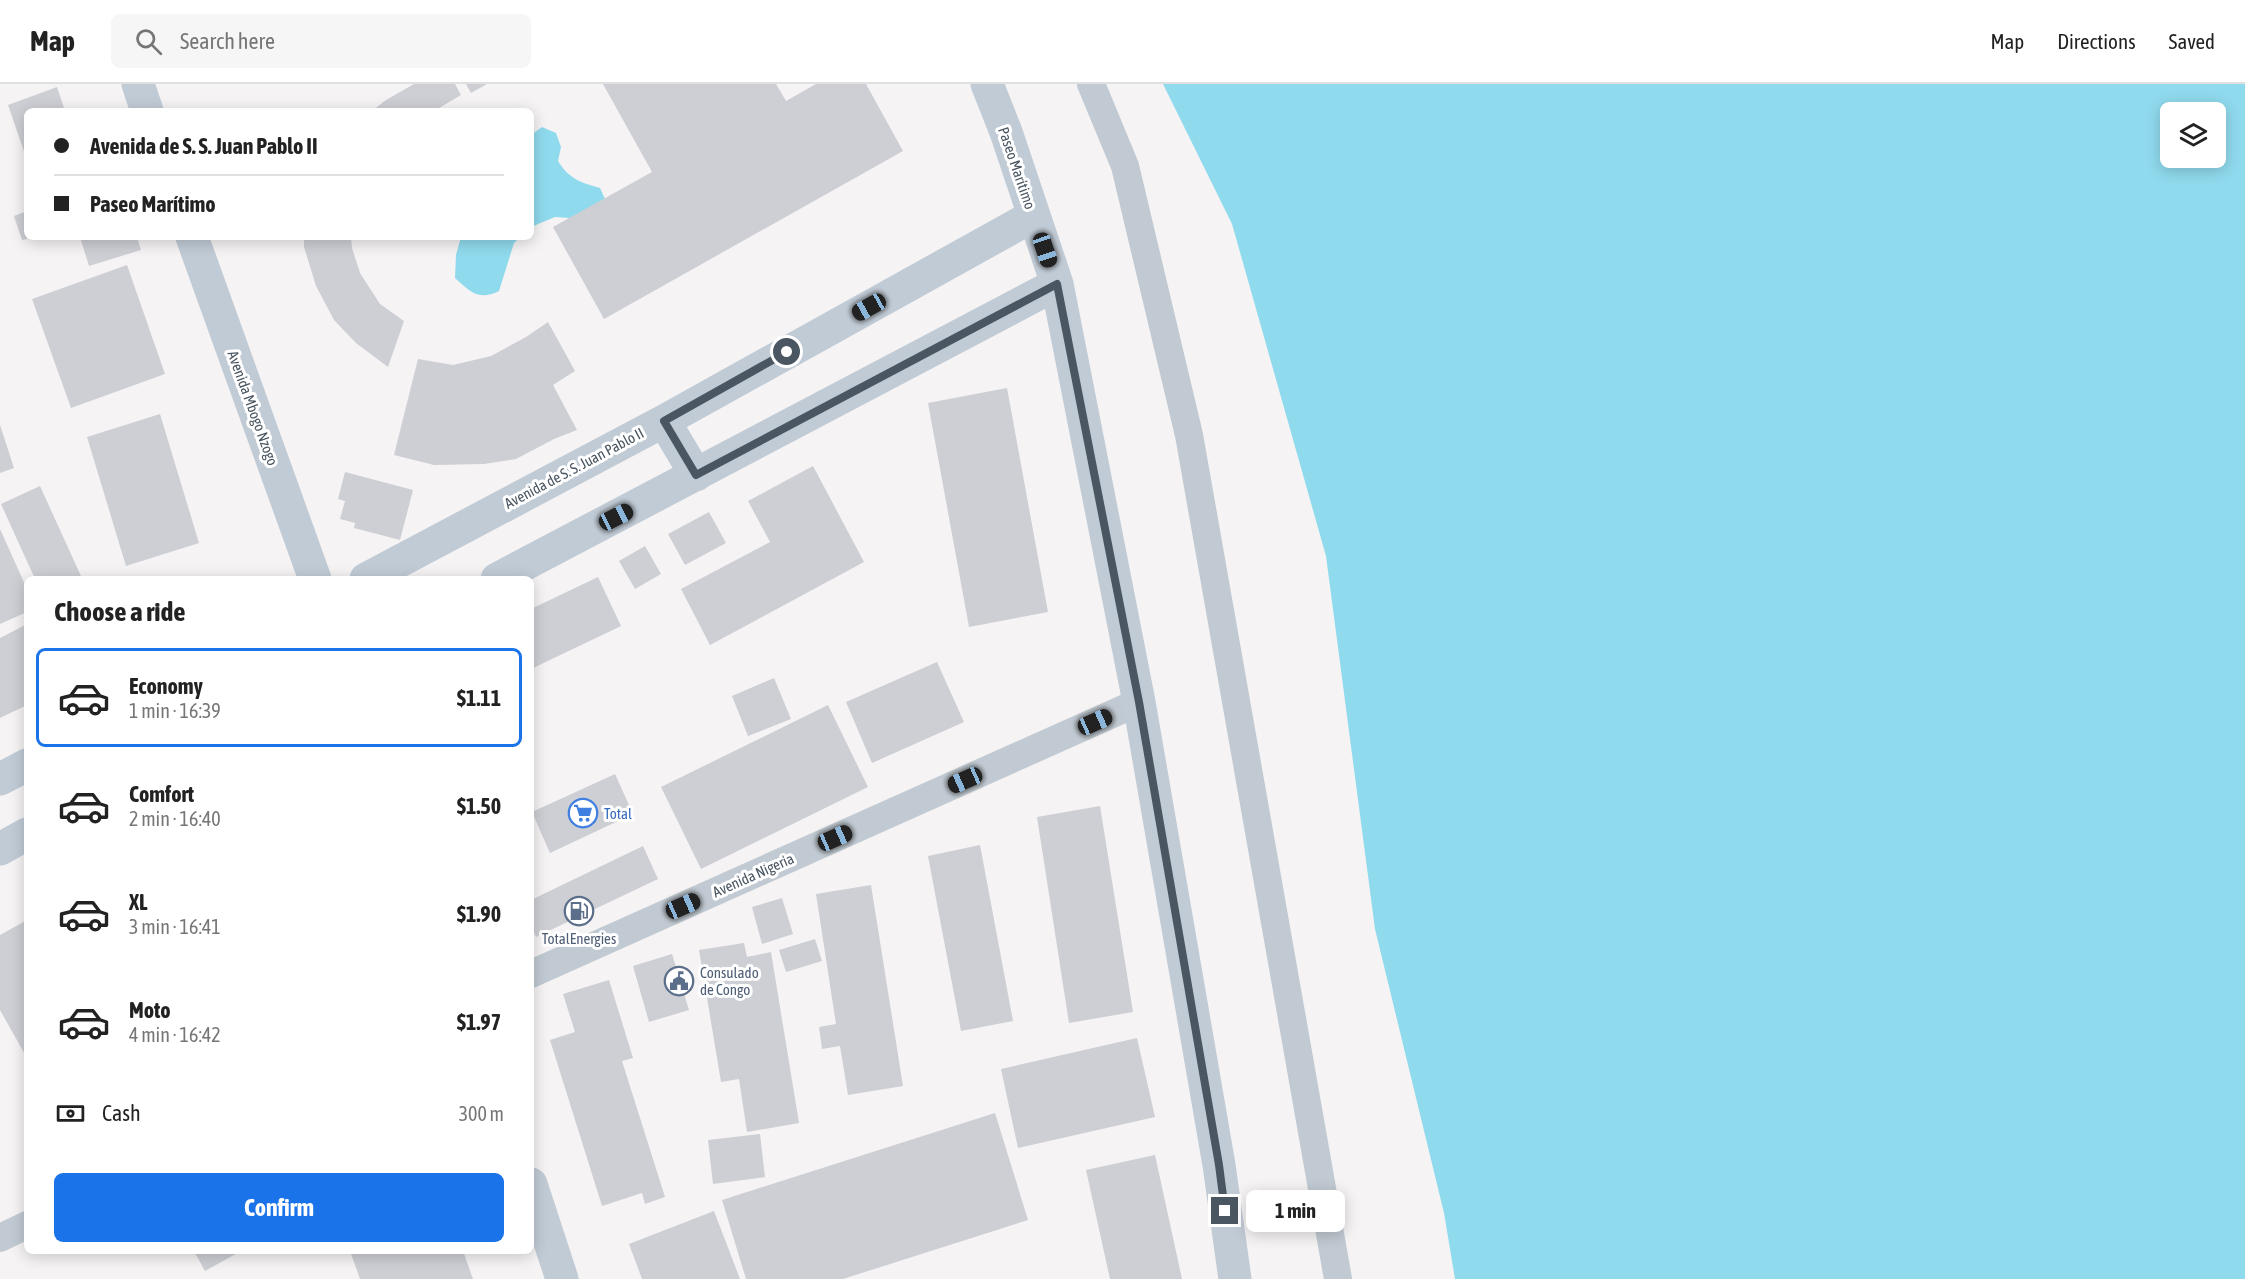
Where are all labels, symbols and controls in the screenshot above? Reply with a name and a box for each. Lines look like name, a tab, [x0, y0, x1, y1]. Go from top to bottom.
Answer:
search box	[111, 14, 531, 68]
text: Map	[30, 25, 75, 57]
icon: search	[132, 25, 165, 58]
text: Search here	[180, 28, 275, 54]
text: Map	[1990, 29, 2024, 53]
text: Directions	[2057, 29, 2136, 53]
text: Saved	[2169, 29, 2215, 53]
map controls	[2160, 102, 2226, 168]
button: layers	[2160, 102, 2226, 168]
street label: Paseo Marítimo	[995, 125, 1039, 211]
text: Avenida de S. S. Juan Pablo II	[90, 133, 318, 159]
text: Paseo Marítimo	[90, 191, 216, 217]
car	[1031, 230, 1059, 270]
car	[849, 290, 889, 324]
route start	[773, 338, 800, 365]
street label: Avenida Mbogo Nzogo	[224, 348, 282, 468]
street label: Avenida de S. S. Juan Pablo II	[502, 424, 646, 512]
car	[596, 501, 636, 533]
text: Choose a ride	[54, 596, 186, 627]
icon: car	[57, 671, 111, 725]
text: Economy	[129, 673, 203, 699]
text: $1.11	[457, 685, 501, 711]
text: 1 min · 16:39	[129, 699, 221, 722]
car	[1075, 706, 1115, 738]
car	[945, 764, 985, 796]
icon: car	[57, 779, 111, 833]
text: Comfort	[129, 781, 194, 807]
text: $1.50	[457, 793, 501, 819]
supermarket icon: Total	[567, 797, 599, 829]
place label: Total	[604, 805, 632, 822]
text: 2 min · 16:40	[129, 807, 221, 830]
car	[815, 822, 855, 854]
street label: Avenida Nigeria	[710, 849, 796, 900]
icon: car	[57, 887, 111, 941]
text: XL	[129, 889, 147, 915]
car	[663, 890, 703, 922]
fuel station icon: TotalEnergies	[563, 895, 595, 927]
text: $1.90	[457, 901, 501, 927]
text: 3 min · 16:41	[129, 915, 221, 938]
place label: TotalEnergies	[542, 930, 616, 947]
place label: Consulado de Congo	[700, 964, 759, 998]
public building icon: Consulado de Congo	[663, 965, 695, 997]
icon: car	[57, 995, 111, 1049]
text: Moto	[129, 997, 171, 1023]
text: $1.97	[457, 1009, 501, 1035]
text: 4 min · 16:42	[129, 1023, 221, 1046]
icon: cash	[54, 1097, 87, 1130]
text: Cash	[102, 1100, 141, 1126]
text: 300 m	[459, 1102, 504, 1125]
button: Confirm	[54, 1173, 504, 1242]
callout: 1 min	[1246, 1190, 1345, 1232]
route end	[1211, 1197, 1238, 1224]
text: 1 min	[1275, 1199, 1316, 1222]

